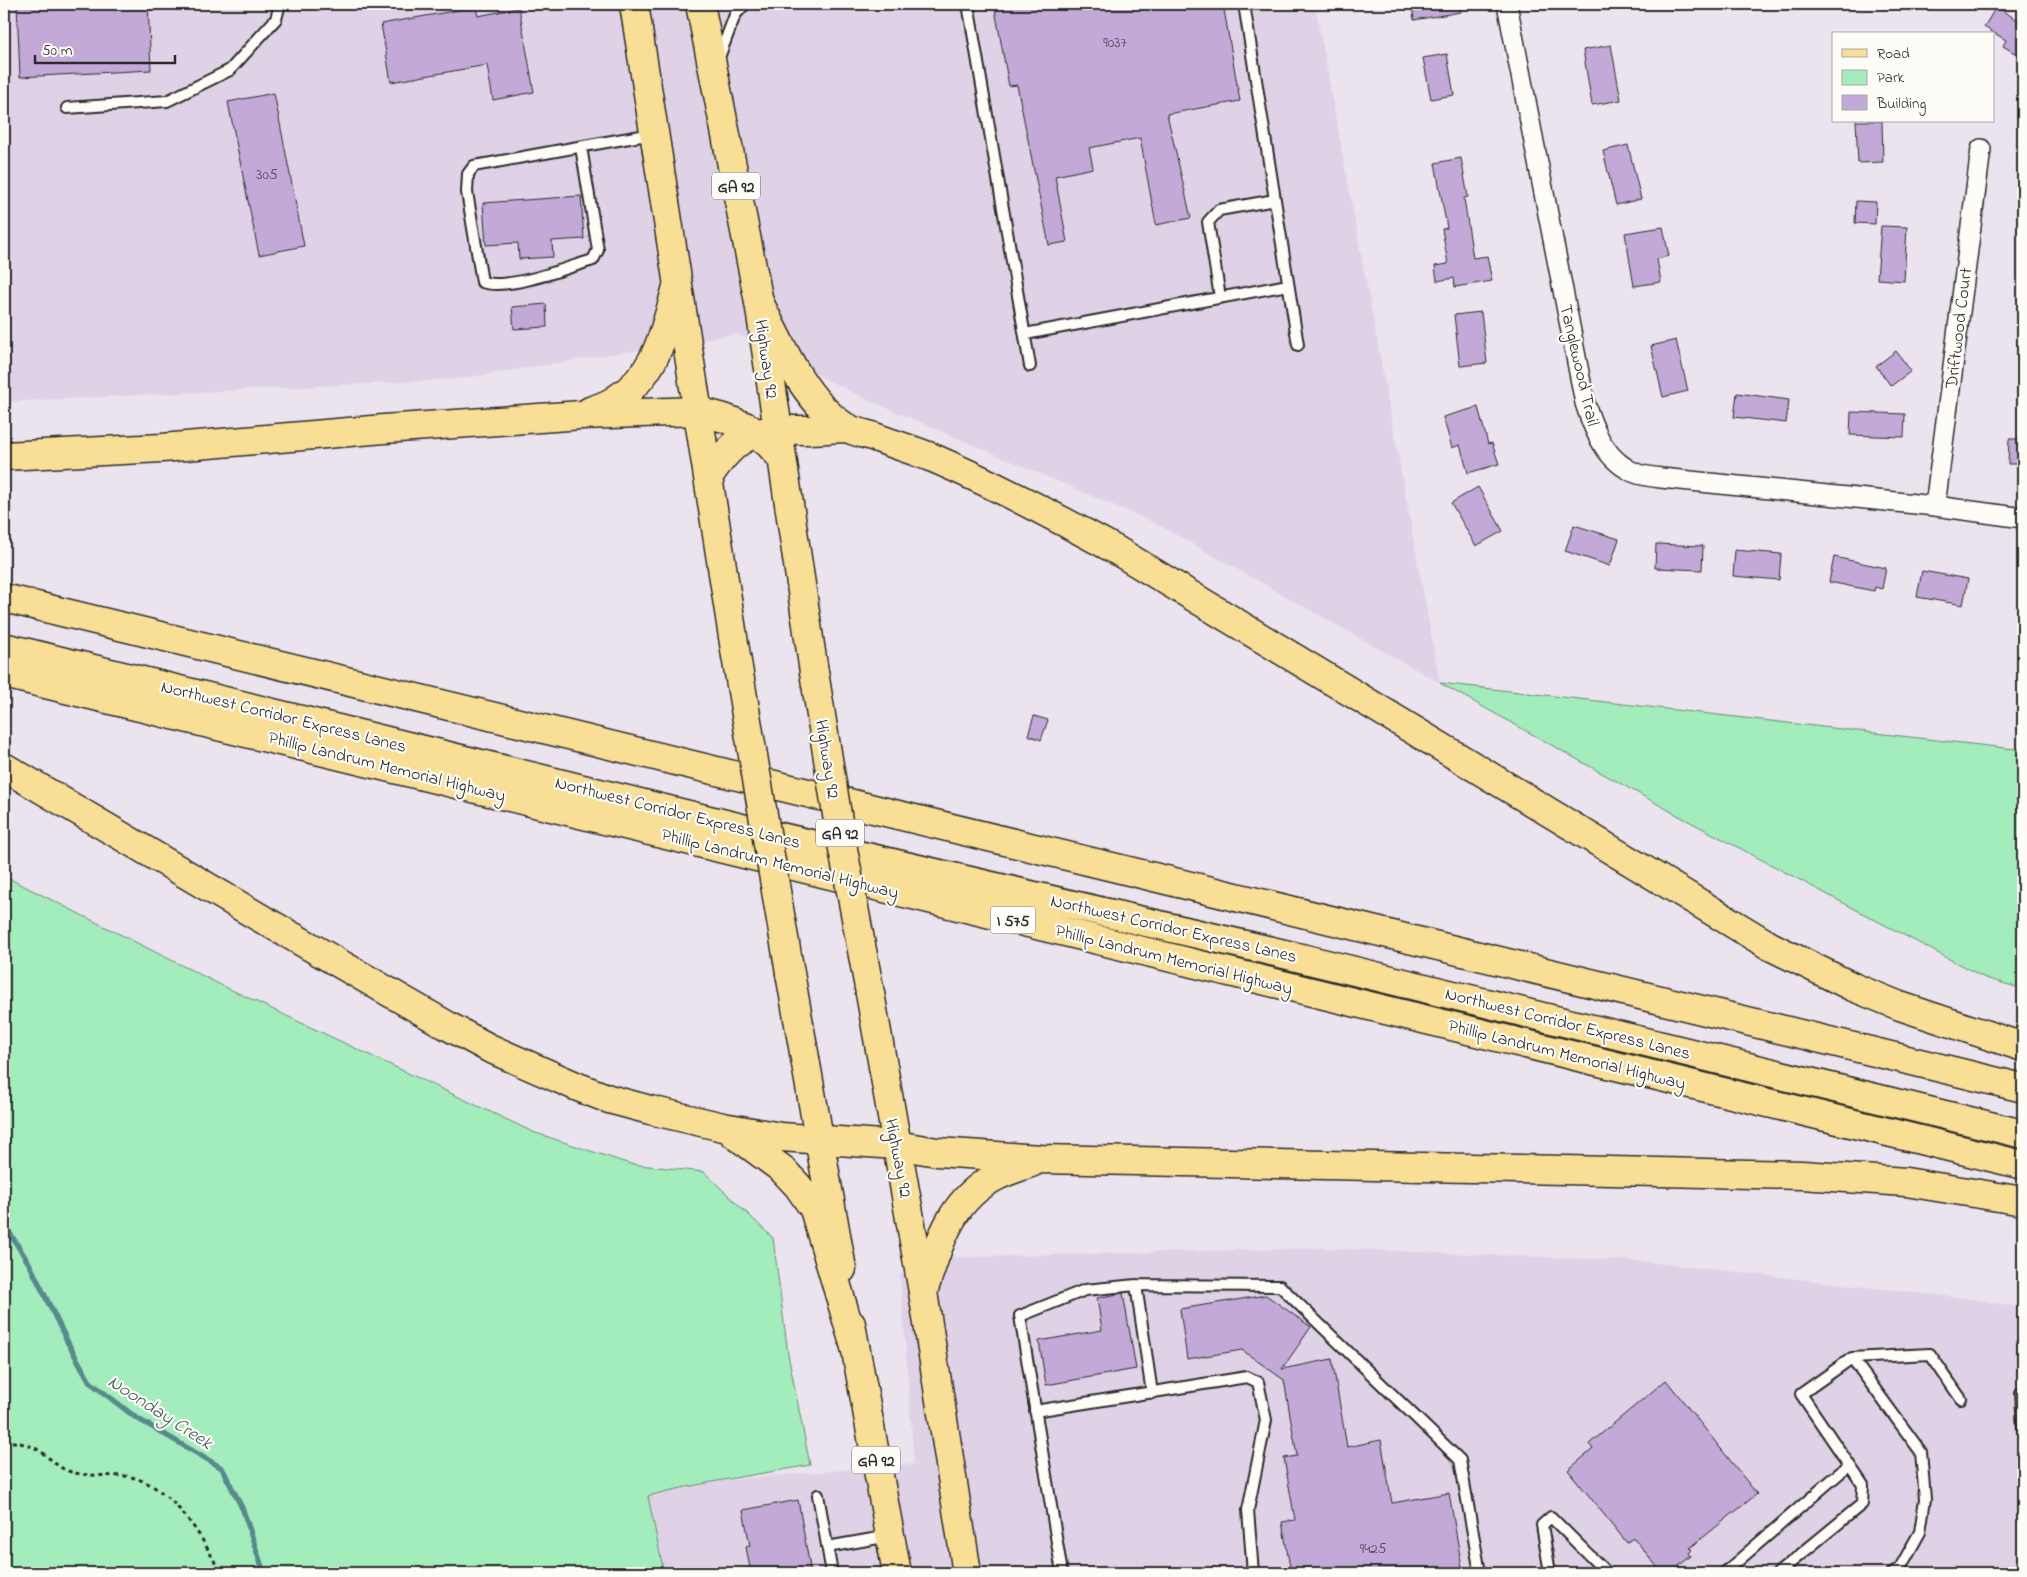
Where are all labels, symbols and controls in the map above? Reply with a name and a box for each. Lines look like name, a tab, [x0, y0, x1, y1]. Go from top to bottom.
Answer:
scale bar	[35, 32, 175, 64]
house number: 9037	[1103, 32, 1127, 54]
legend	[1832, 32, 1994, 122]
text: 50 m	[42, 40, 73, 62]
text: Road	[1877, 43, 1910, 65]
text: Park	[1877, 67, 1905, 89]
text: Building	[1876, 93, 1926, 116]
house number: 305	[256, 164, 278, 186]
road number: GA 92	[712, 172, 760, 200]
street label: Driftwood Court	[1940, 266, 1980, 391]
street label: Tanglewood Trail	[1550, 302, 1605, 429]
street label: Highway 92	[746, 318, 783, 401]
street label: Northwest Corridor Express Lanes	[158, 675, 409, 761]
street label: Highway 92	[806, 718, 845, 801]
street label: Phillip Landrum Memorial Highway	[265, 726, 508, 811]
street label: Northwest Corridor Express Lanes	[552, 771, 803, 857]
road number: GA 92	[816, 820, 864, 846]
street label: Phillip Landrum Memorial Highway	[658, 823, 901, 908]
street label: Northwest Corridor Express Lanes	[1048, 889, 1299, 971]
road number: I 575	[990, 906, 1036, 934]
street label: Phillip Landrum Memorial Highway	[1052, 919, 1295, 1004]
street label: Northwest Corridor Express Lanes	[1442, 982, 1693, 1068]
street label: Phillip Landrum Memorial Highway	[1445, 1014, 1688, 1099]
street label: Highway 92	[876, 1117, 917, 1200]
water label: Noonday Creek	[102, 1369, 218, 1457]
road number: GA 92	[852, 1446, 900, 1474]
house number: 9425	[1360, 1538, 1387, 1560]

